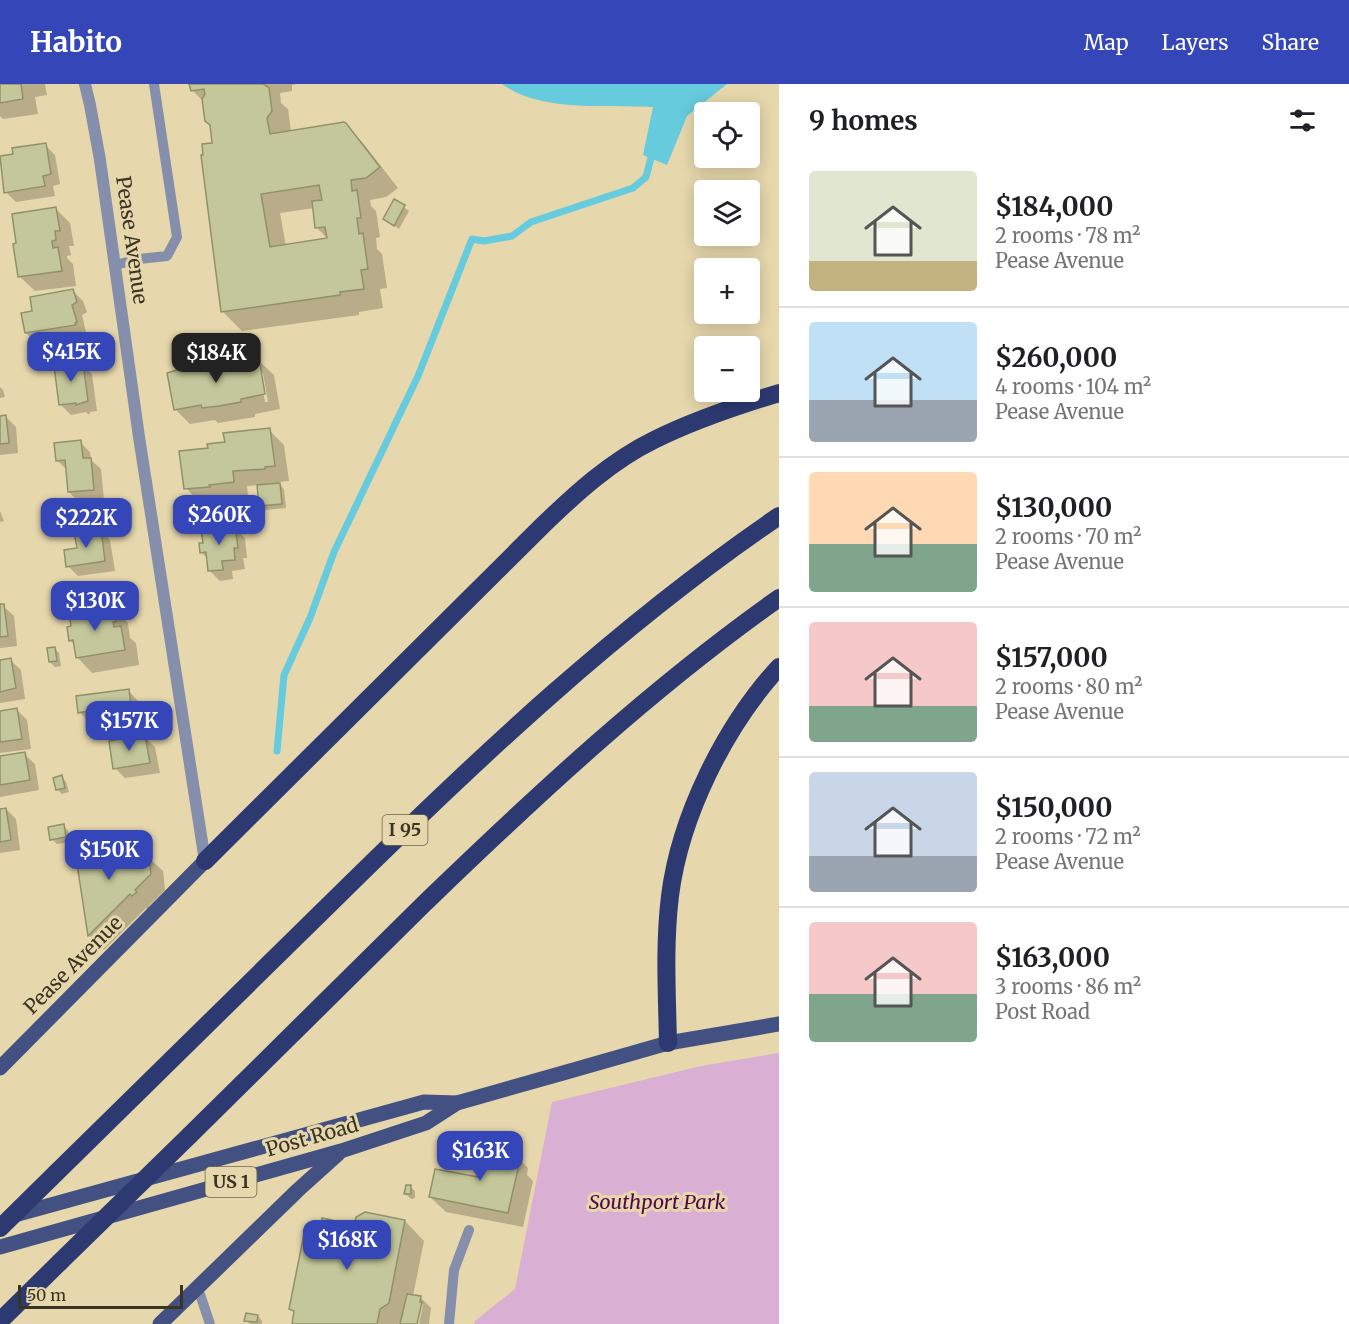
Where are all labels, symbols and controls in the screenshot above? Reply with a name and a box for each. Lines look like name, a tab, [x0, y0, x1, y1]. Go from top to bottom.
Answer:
text: Habito	[30, 24, 122, 60]
text: Map	[1084, 29, 1129, 56]
text: Layers	[1162, 29, 1229, 56]
text: Share	[1262, 29, 1319, 56]
map controls	[694, 102, 760, 402]
button: locate	[694, 102, 760, 168]
text: 9 homes	[809, 104, 918, 137]
icon: filters	[1286, 104, 1319, 137]
street label: Pease Avenue	[111, 174, 154, 306]
button: layers	[694, 180, 760, 246]
text: $184,000	[995, 190, 1113, 223]
icon: home	[857, 195, 929, 267]
text: 2 rooms · 78 m²	[995, 223, 1140, 248]
text: Pease Avenue	[995, 248, 1124, 273]
button: +	[694, 258, 760, 324]
pin: $415K	[29, 332, 113, 383]
pin: $184K	[174, 333, 258, 384]
button: −	[694, 336, 760, 402]
text: $415K	[41, 339, 101, 364]
text: $184K	[186, 340, 246, 365]
text: $260,000	[995, 341, 1117, 374]
icon: home	[857, 346, 929, 418]
text: 4 rooms · 104 m²	[995, 374, 1151, 399]
text: Pease Avenue	[995, 399, 1124, 424]
text: $130,000	[995, 491, 1112, 524]
pin: $260K	[177, 495, 261, 546]
icon: home	[857, 496, 929, 568]
pin: $222K	[44, 498, 128, 549]
text: $260K	[187, 502, 251, 527]
text: $222K	[55, 505, 117, 530]
text: 2 rooms · 70 m²	[995, 524, 1141, 549]
text: Pease Avenue	[995, 549, 1124, 574]
pin: $130K	[53, 581, 137, 632]
text: $130K	[65, 588, 125, 613]
text: $157,000	[995, 641, 1108, 674]
icon: home	[857, 646, 929, 718]
text: 2 rooms · 80 m²	[995, 674, 1142, 699]
text: Pease Avenue	[995, 699, 1124, 724]
pin: $157K	[87, 701, 171, 752]
text: $157K	[100, 708, 158, 733]
text: $150,000	[995, 791, 1112, 824]
icon: home	[857, 796, 929, 868]
road number: I 95	[382, 815, 428, 845]
text: 2 rooms · 72 m²	[995, 824, 1141, 849]
pin: $150K	[67, 830, 151, 881]
text: $150K	[79, 837, 139, 862]
text: Pease Avenue	[995, 849, 1124, 874]
street label: Pease Avenue	[18, 910, 127, 1019]
text: $163,000	[995, 941, 1110, 974]
icon: home	[857, 946, 929, 1018]
text: 3 rooms · 86 m²	[995, 974, 1141, 999]
text: Post Road	[995, 999, 1090, 1024]
street label: Post Road	[263, 1111, 361, 1162]
pin: $163K	[438, 1131, 522, 1182]
text: $163K	[451, 1138, 509, 1163]
road number: US 1	[206, 1167, 256, 1197]
park label: Southport Park	[589, 1189, 725, 1214]
pin: $168K	[305, 1220, 389, 1271]
text: $168K	[317, 1227, 377, 1252]
scale bar	[18, 1282, 183, 1310]
text: 50 m	[27, 1285, 66, 1305]

